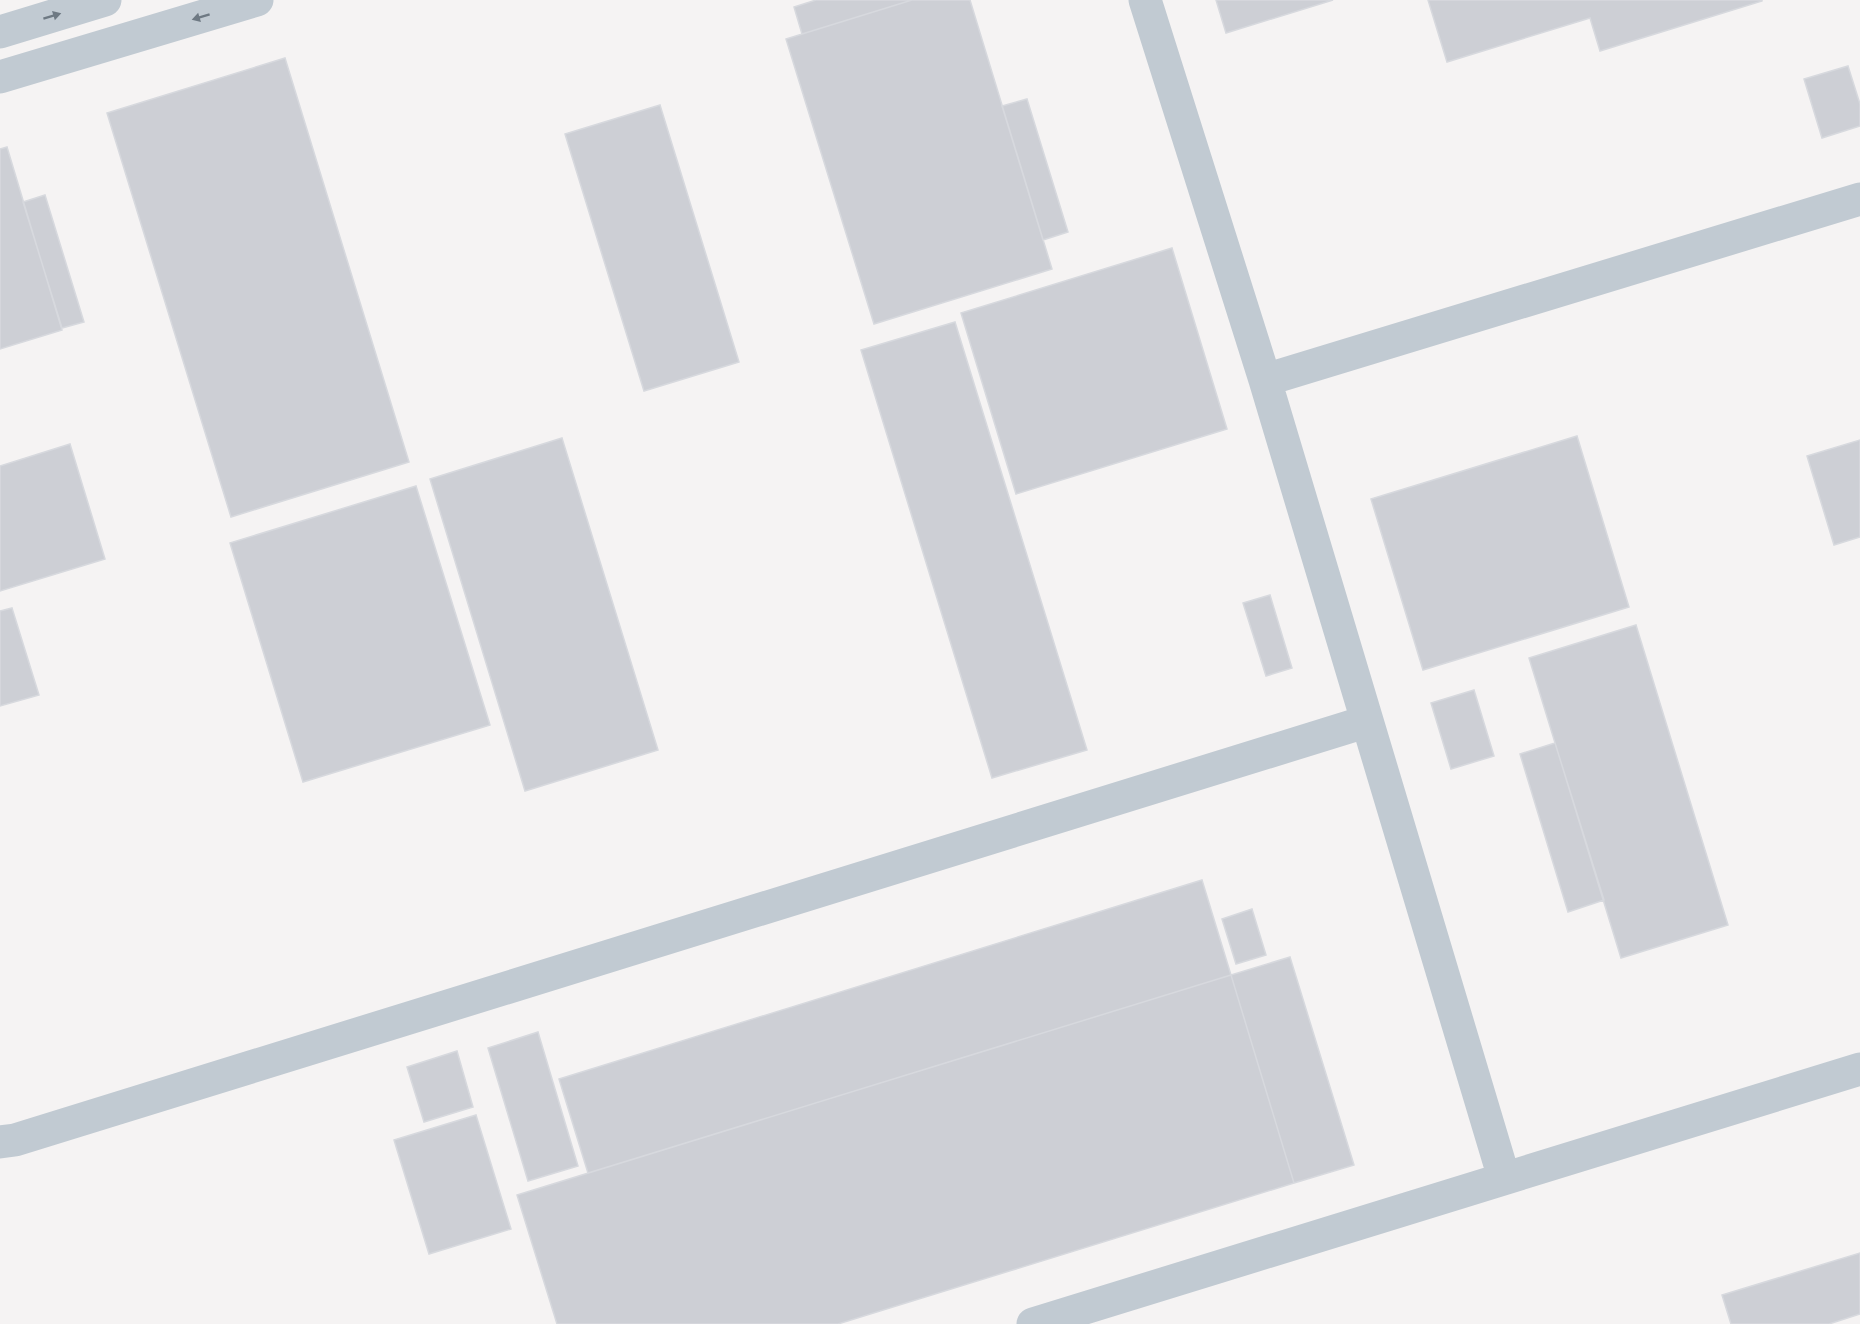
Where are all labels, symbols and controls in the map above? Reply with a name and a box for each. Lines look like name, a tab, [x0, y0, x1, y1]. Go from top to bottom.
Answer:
one-way arrow	[43, 11, 61, 20]
one-way arrow	[191, 13, 209, 22]

